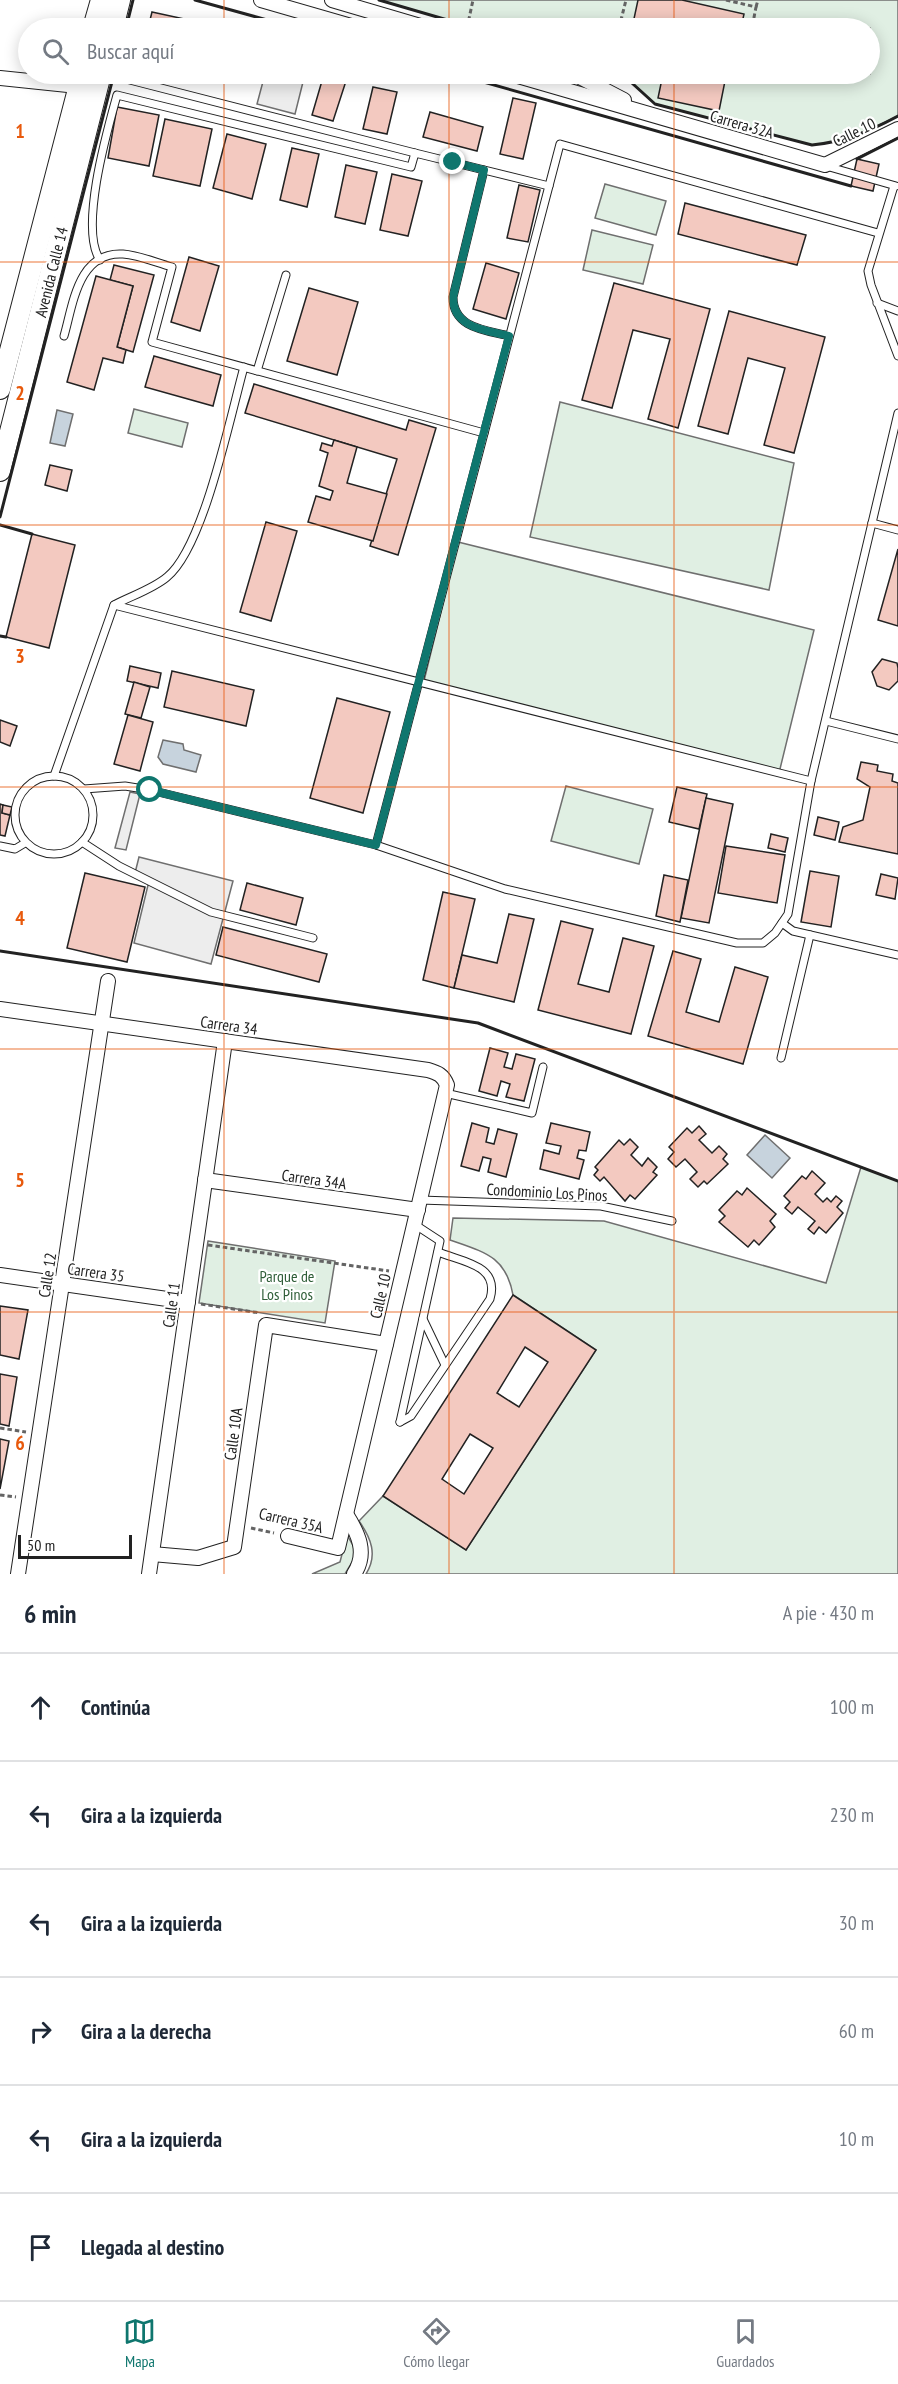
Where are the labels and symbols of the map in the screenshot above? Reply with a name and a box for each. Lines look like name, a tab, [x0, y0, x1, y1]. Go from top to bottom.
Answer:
street label: Carrera 32A	[708, 105, 776, 143]
street label: Calle 10	[829, 113, 879, 151]
text: 1	[15, 118, 25, 144]
route end	[439, 148, 465, 174]
street label: Avenida Calle 14	[30, 225, 72, 319]
text: 2	[15, 380, 25, 406]
text: 3	[15, 643, 25, 669]
route start	[136, 776, 162, 802]
text: 4	[15, 905, 25, 931]
street label: Carrera 34	[199, 1011, 259, 1039]
street label: Carrera 34A	[280, 1165, 348, 1193]
text: 5	[15, 1167, 25, 1193]
street label: Condominio Los Pinos	[486, 1179, 608, 1205]
street label: Calle 12	[34, 1251, 60, 1299]
street label: Carrera 35	[66, 1258, 126, 1286]
park label: Parque de Los Pinos	[260, 1266, 314, 1304]
street label: Calle 10	[365, 1272, 395, 1320]
street label: Calle 11	[158, 1281, 184, 1329]
street label: Calle 10A	[219, 1406, 247, 1462]
text: 6	[15, 1430, 25, 1456]
street label: Carrera 35A	[257, 1503, 325, 1537]
scale bar	[18, 1532, 132, 1560]

